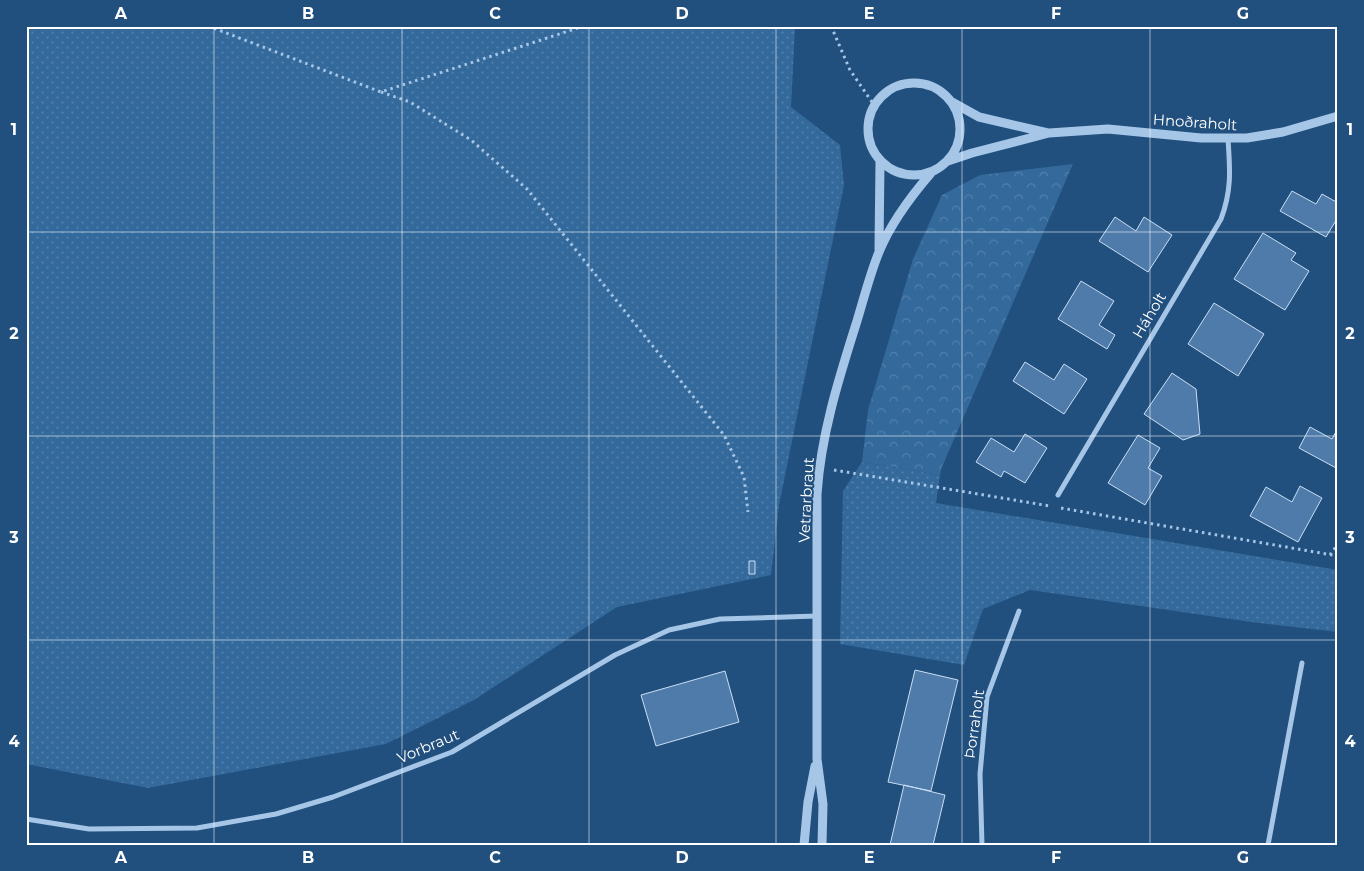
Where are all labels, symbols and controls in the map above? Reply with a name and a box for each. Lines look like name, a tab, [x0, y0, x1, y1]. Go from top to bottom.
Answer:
text: A	[114, 4, 128, 23]
text: B	[302, 4, 314, 23]
text: C	[489, 4, 501, 23]
text: D	[675, 4, 689, 23]
text: E	[864, 4, 874, 23]
text: F	[1051, 4, 1061, 23]
text: G	[1237, 4, 1249, 23]
street label: Hnoðraholt	[1152, 110, 1238, 134]
text: 1	[11, 120, 17, 139]
text: 1	[1347, 120, 1353, 139]
street label: Háholt	[1128, 288, 1170, 342]
text: 2	[9, 324, 19, 343]
text: 2	[1345, 324, 1355, 343]
street label: Vetrarbraut	[794, 457, 818, 543]
text: 3	[8, 528, 19, 547]
text: 3	[1344, 528, 1355, 547]
street label: Þorraholt	[960, 688, 988, 760]
street label: Vorbraut	[394, 724, 462, 768]
text: 4	[8, 732, 20, 751]
text: 4	[1344, 732, 1356, 751]
text: A	[114, 848, 128, 867]
text: B	[302, 848, 314, 867]
text: C	[489, 848, 501, 867]
text: D	[675, 848, 689, 867]
text: E	[864, 848, 874, 867]
text: F	[1051, 848, 1061, 867]
text: G	[1237, 848, 1249, 867]

